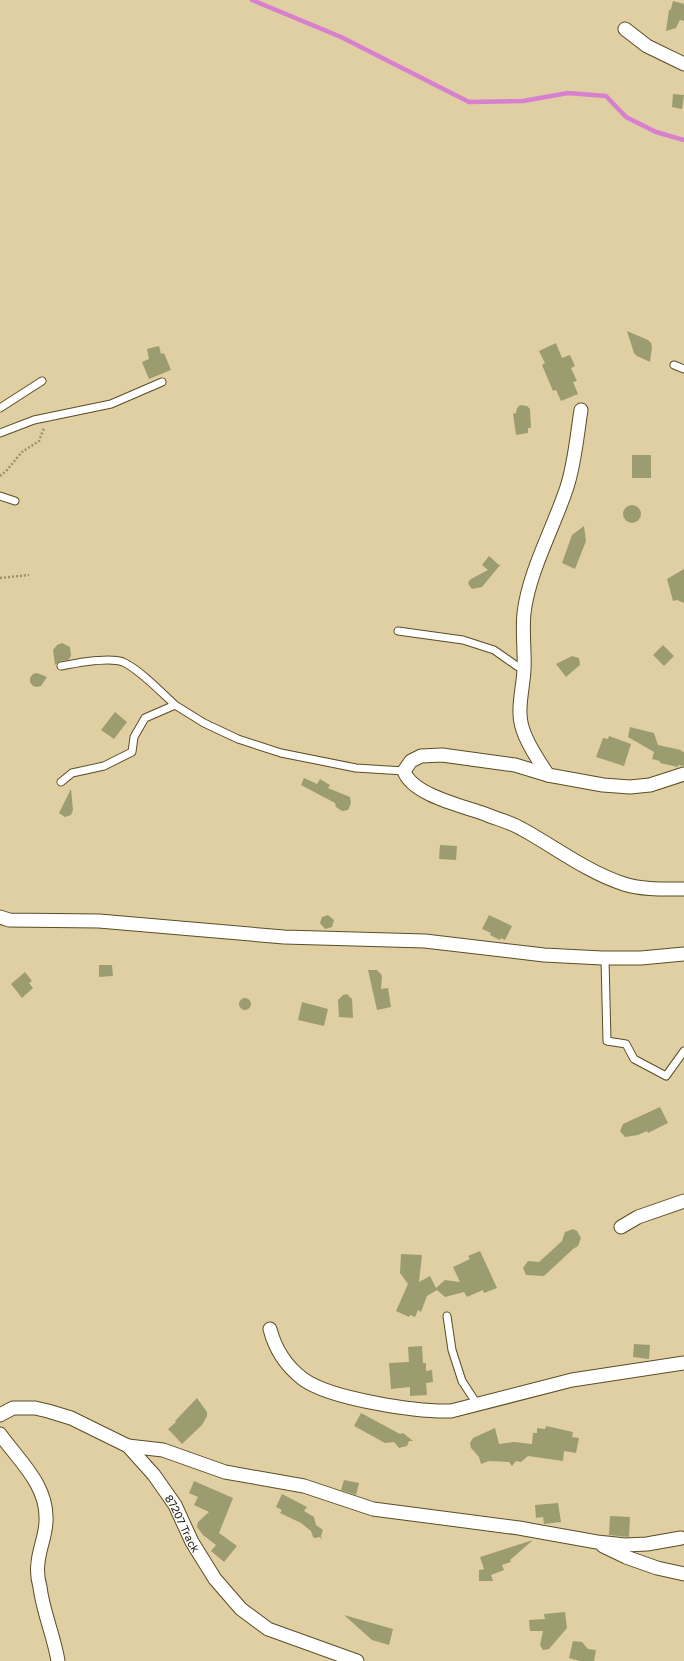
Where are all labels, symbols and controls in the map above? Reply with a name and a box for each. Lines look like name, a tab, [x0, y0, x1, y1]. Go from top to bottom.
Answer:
street label: 87207 Track	[163, 1492, 203, 1554]

